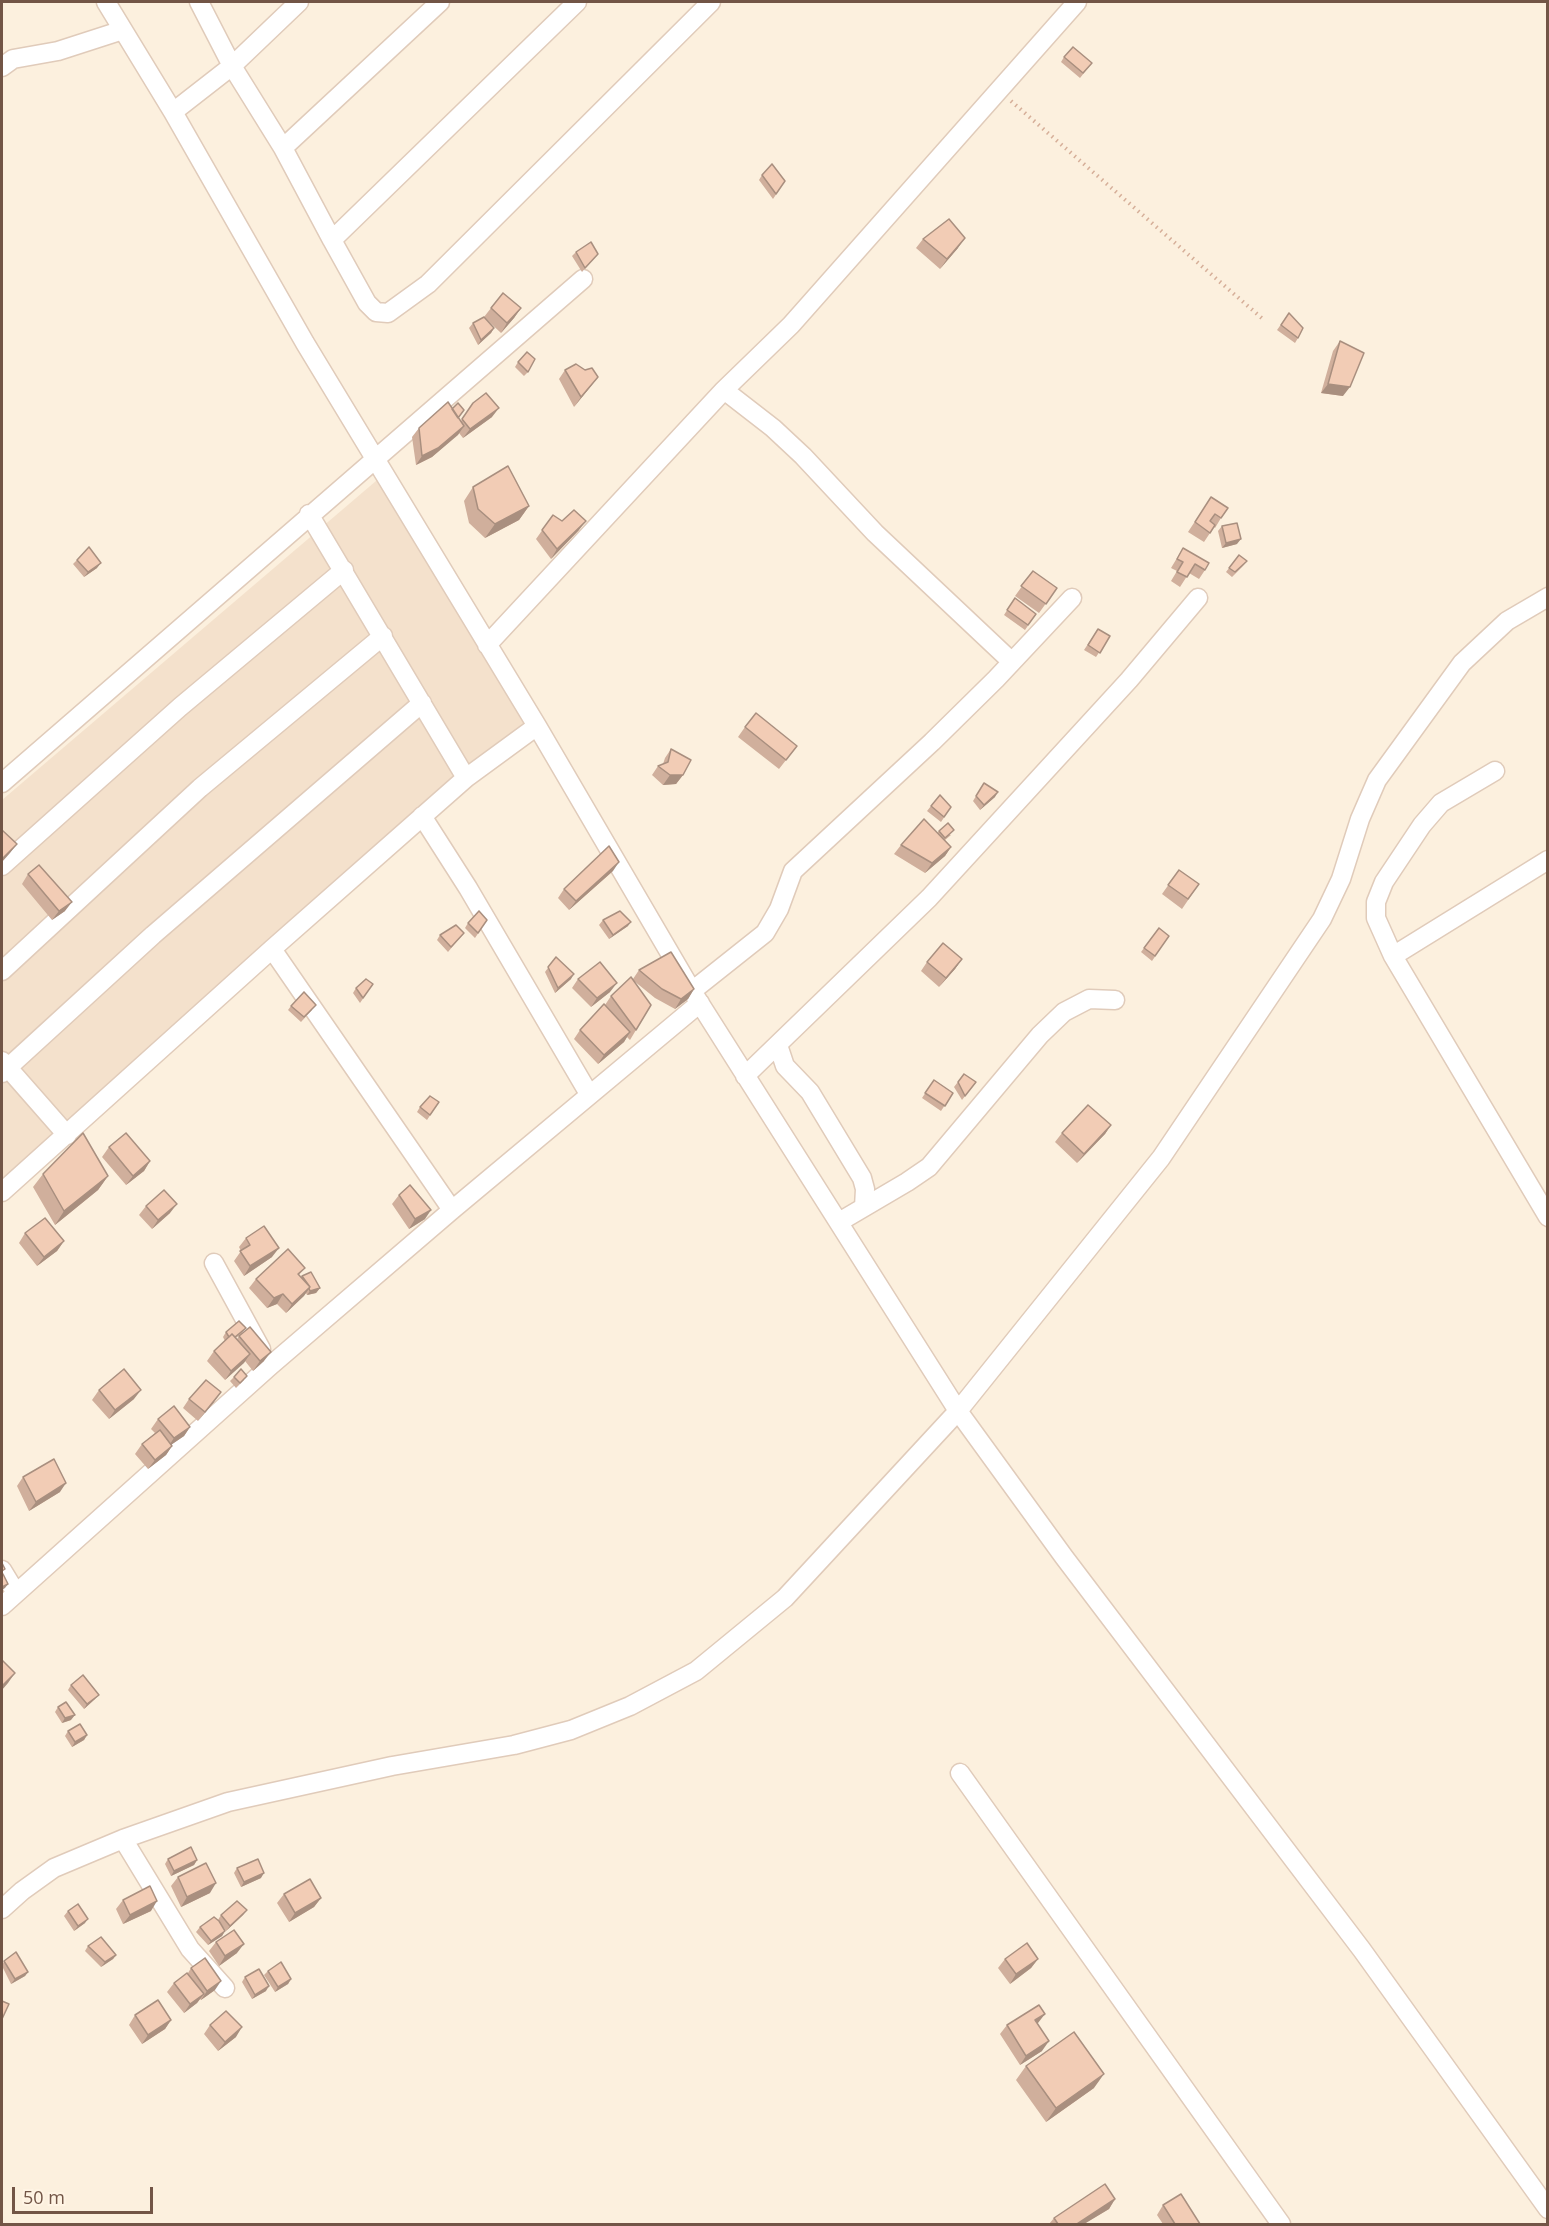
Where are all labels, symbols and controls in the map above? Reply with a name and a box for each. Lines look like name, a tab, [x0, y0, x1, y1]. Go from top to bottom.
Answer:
scale bar	[15, 2175, 156, 2213]
text: 50 m	[23, 2185, 65, 2209]

